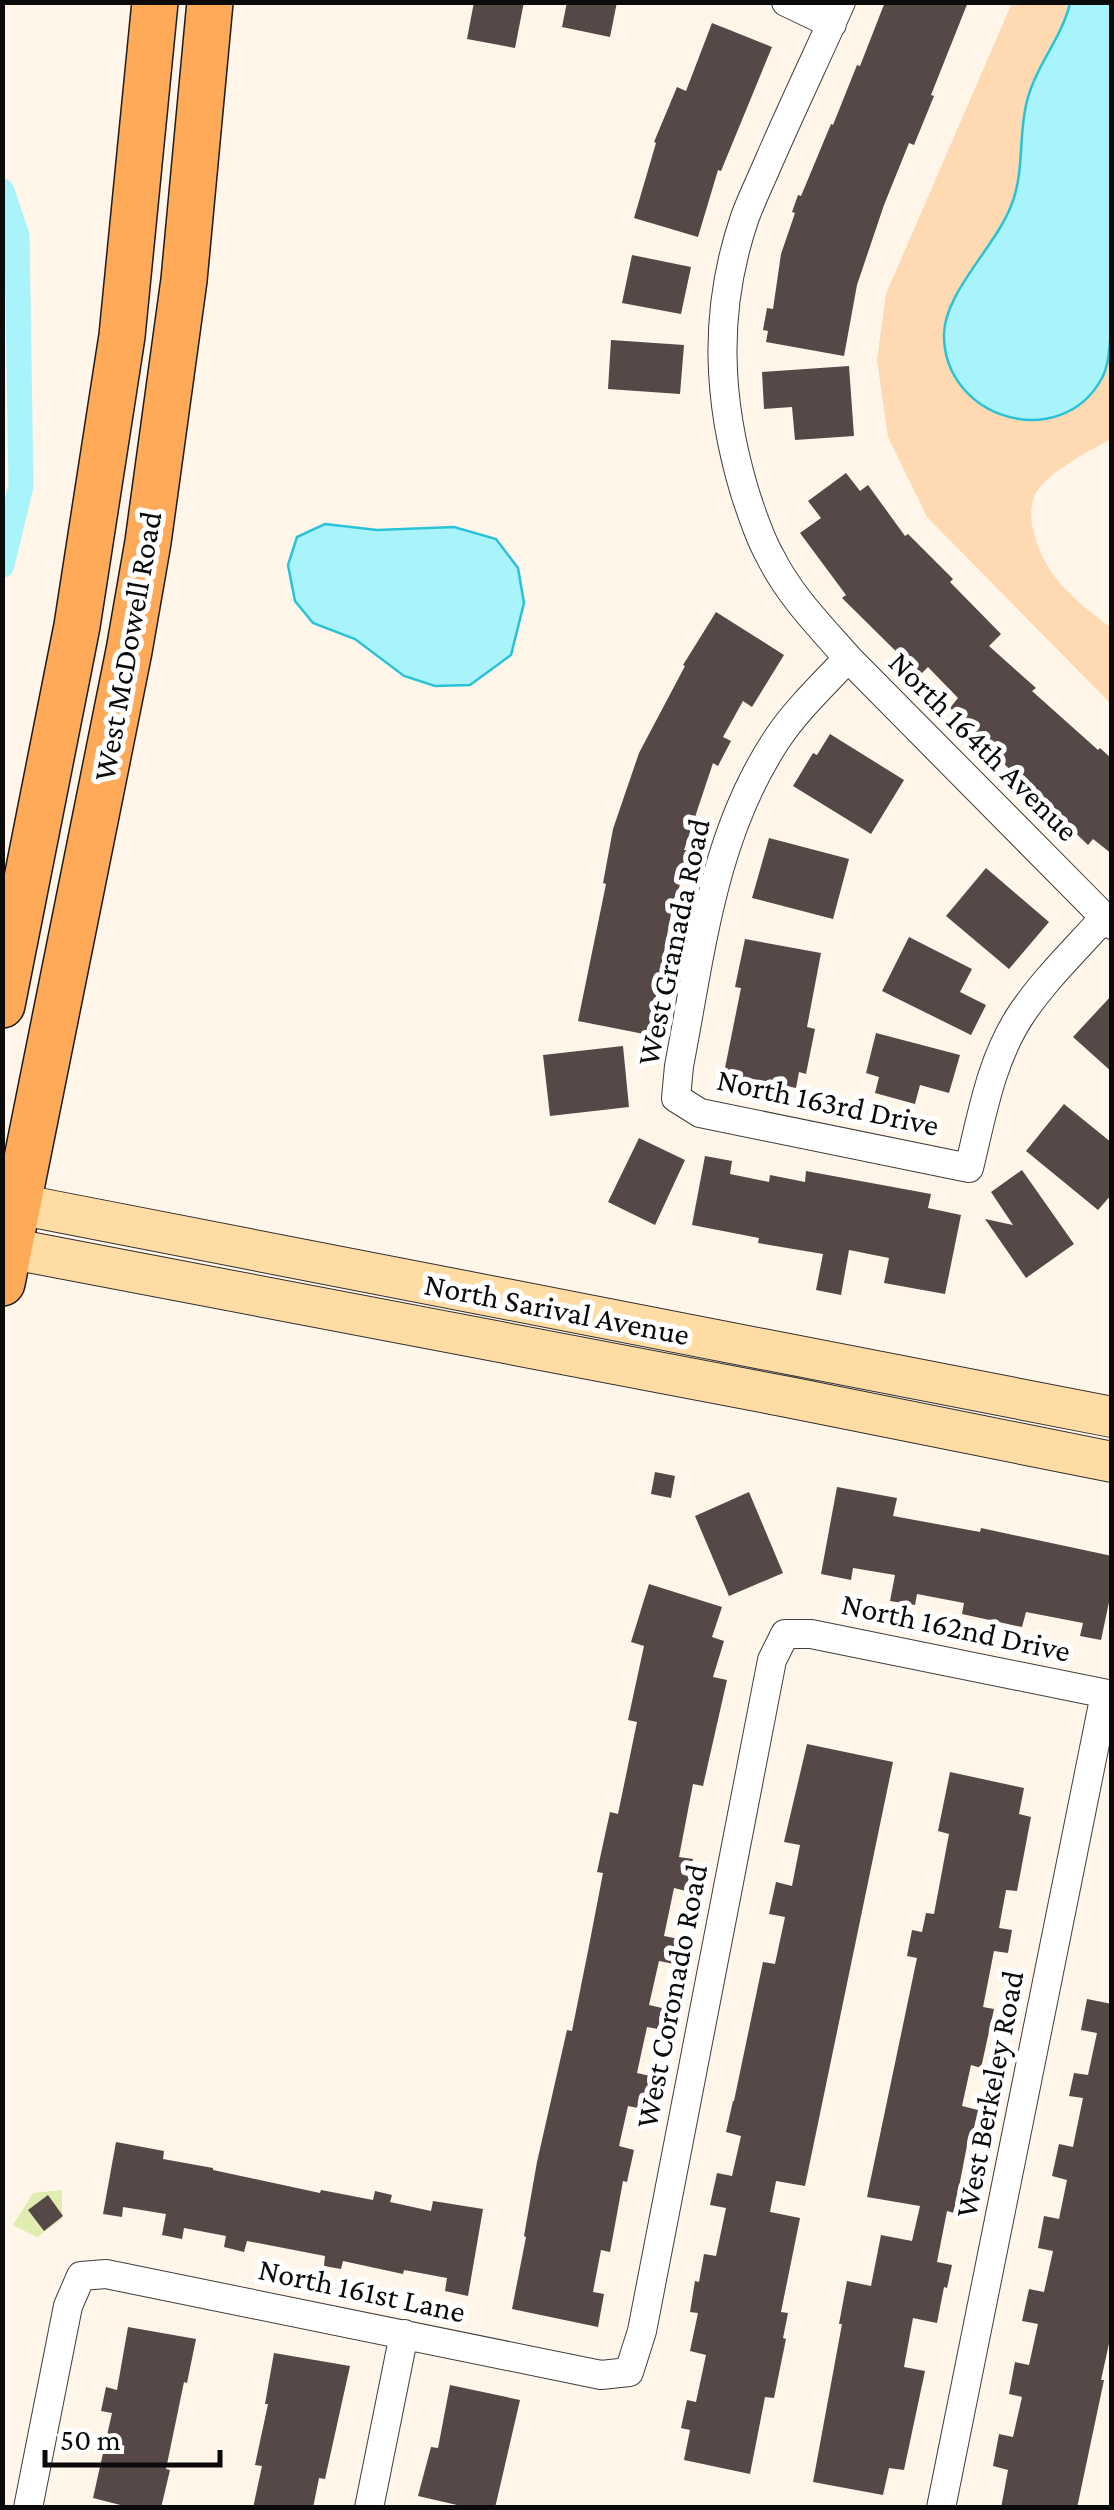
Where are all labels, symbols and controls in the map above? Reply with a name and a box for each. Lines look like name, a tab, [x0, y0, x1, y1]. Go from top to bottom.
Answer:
street label: West McDowell Road	[86, 508, 168, 784]
street label: North 164th Avenue	[882, 644, 1086, 848]
street label: West Granada Road	[629, 815, 717, 1069]
street label: North 163rd Drive	[714, 1061, 942, 1143]
street label: North Sarival Avenue	[421, 1266, 693, 1352]
street label: North 162nd Drive	[838, 1585, 1074, 1669]
street label: West Coronado Road	[628, 1861, 714, 2131]
street label: West Berkeley Road	[947, 1967, 1031, 2221]
street label: North 161st Lane	[255, 2251, 469, 2329]
scale bar	[45, 2405, 220, 2467]
text: 50 m	[60, 2423, 121, 2456]

